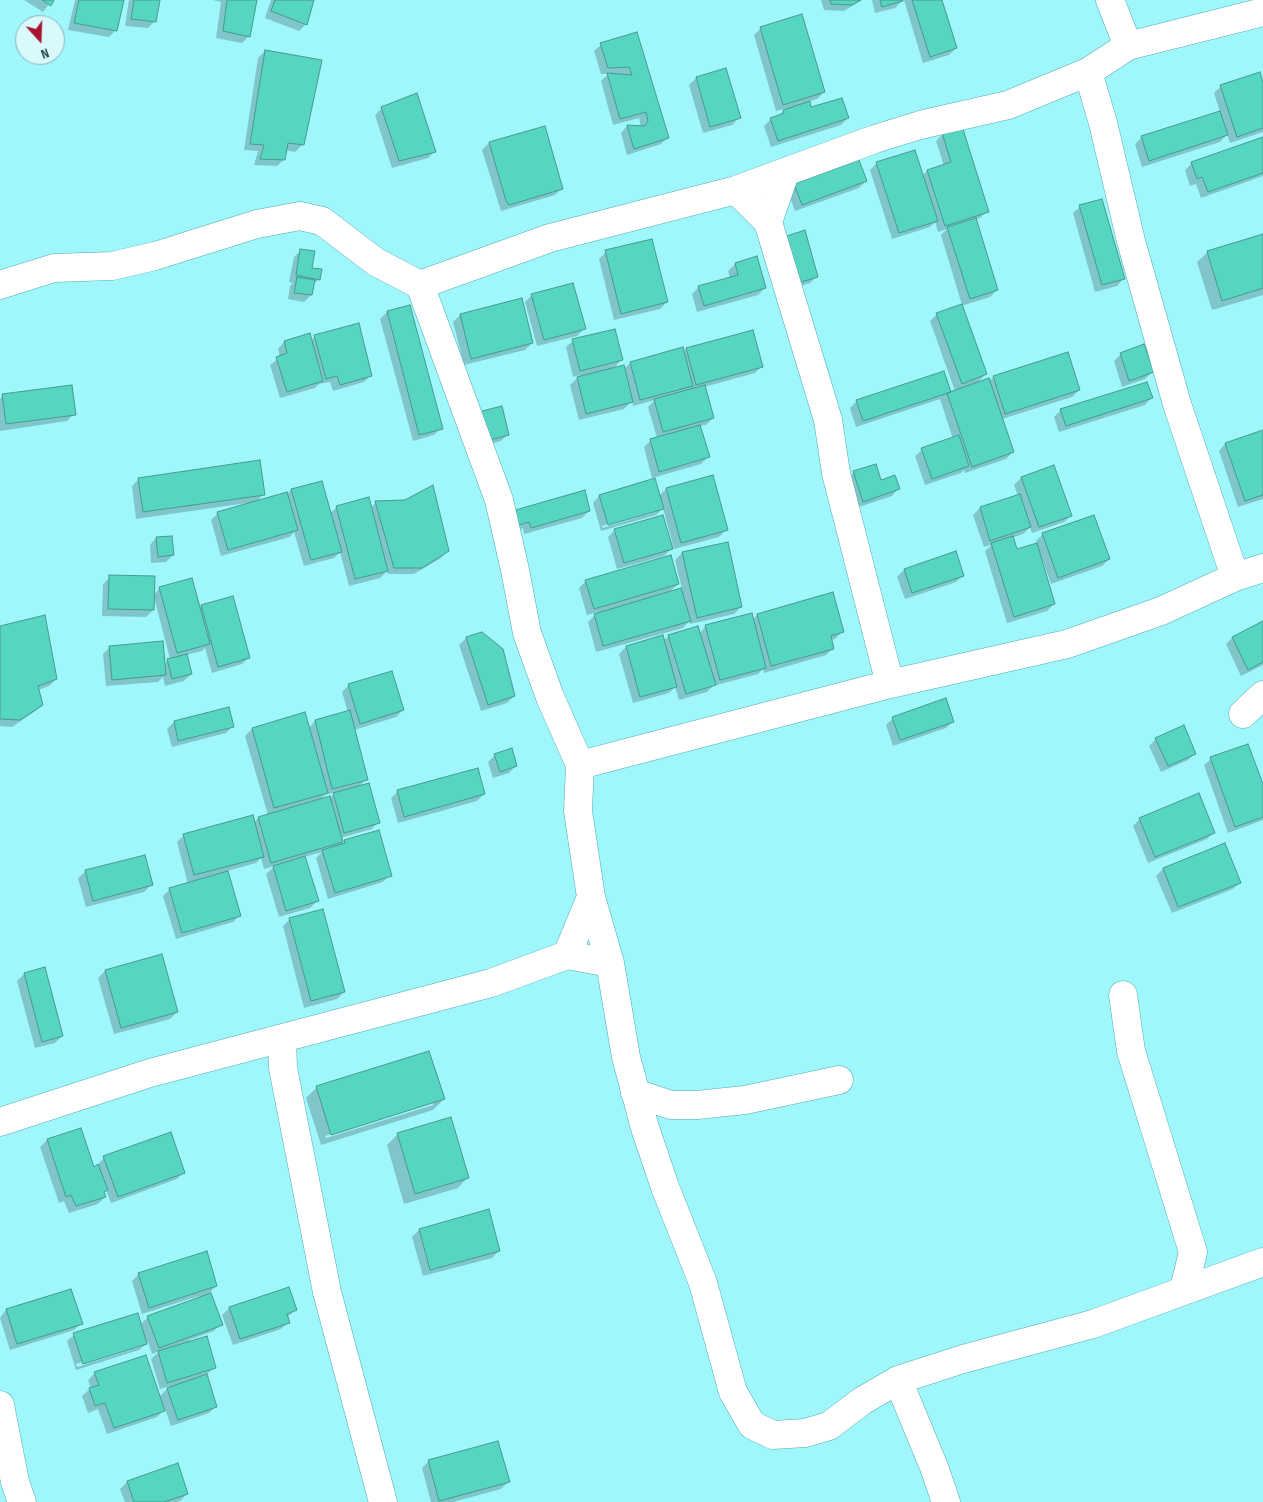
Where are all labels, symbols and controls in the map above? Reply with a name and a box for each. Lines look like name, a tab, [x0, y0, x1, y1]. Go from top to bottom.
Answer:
north arrow	[15, 15, 65, 65]
text: N	[39, 44, 51, 63]

